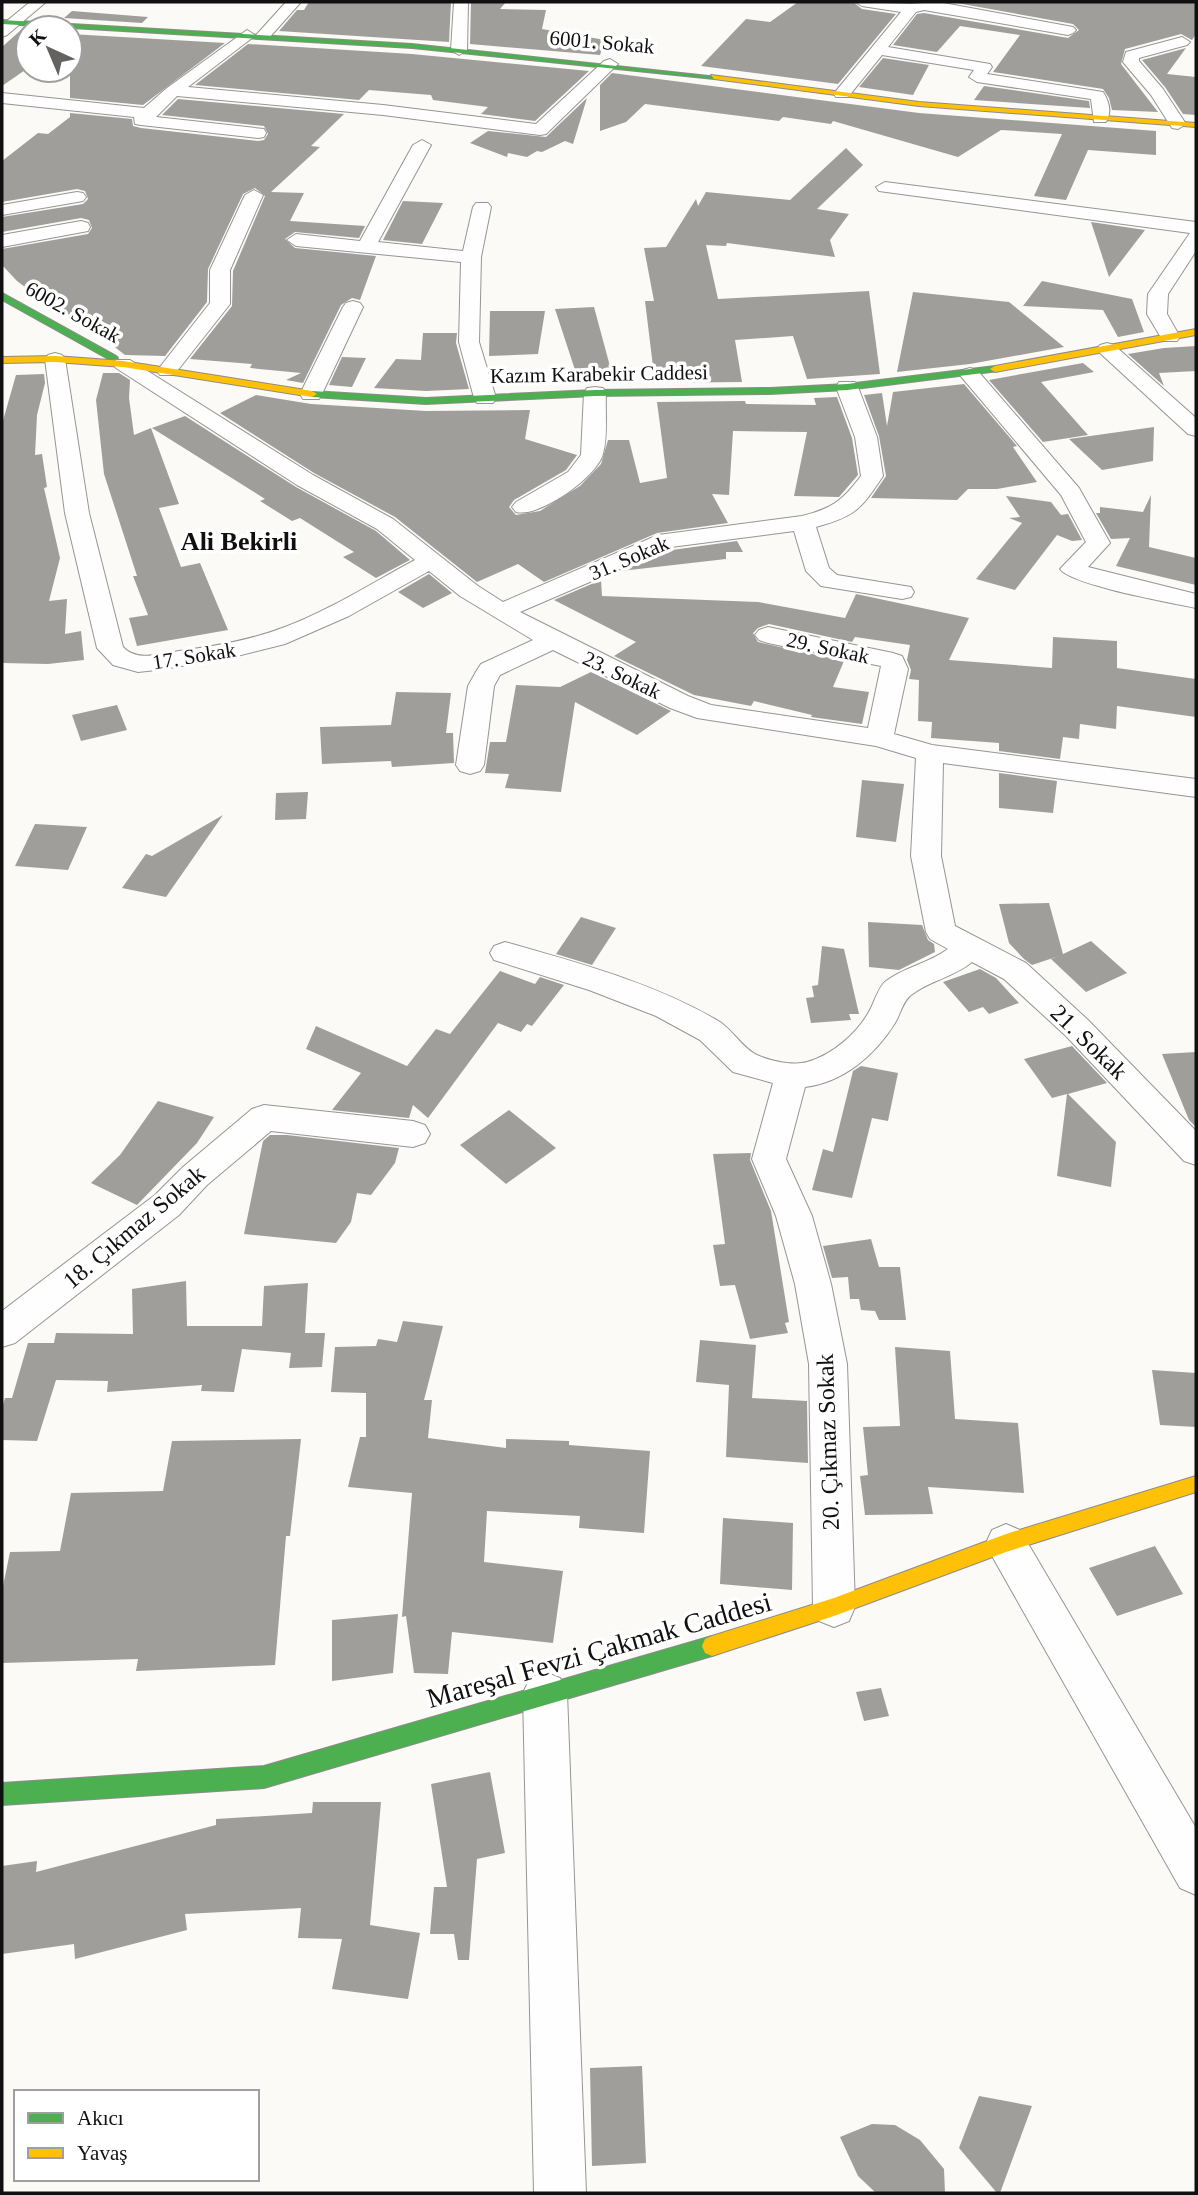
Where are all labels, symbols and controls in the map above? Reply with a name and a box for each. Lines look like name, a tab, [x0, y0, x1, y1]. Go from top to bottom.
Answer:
north arrow	[14, 14, 84, 84]
text: K	[25, 24, 50, 50]
street label: 6001. Sokak	[549, 25, 656, 59]
street label: 6002. Sokak	[21, 276, 125, 348]
street label: Kazım Karabekir Caddesi	[490, 360, 708, 388]
district label: Ali Bekirli	[181, 527, 297, 556]
street label: 31. Sokak	[586, 530, 673, 585]
street label: 29. Sokak	[784, 628, 872, 669]
street label: 17. Sokak	[151, 637, 238, 674]
street label: 23. Sokak	[579, 646, 665, 704]
street label: 21. Sokak	[1045, 999, 1133, 1085]
street label: 18. Çıkmaz Sokak	[58, 1160, 210, 1294]
street label: 20. Çıkmaz Sokak	[812, 1353, 844, 1531]
street label: Mareşal Fevzi Çakmak Caddesi	[423, 1586, 775, 1714]
legend	[14, 2090, 259, 2181]
text: Akıcı	[77, 2106, 124, 2130]
text: Yavaş	[77, 2141, 127, 2165]

